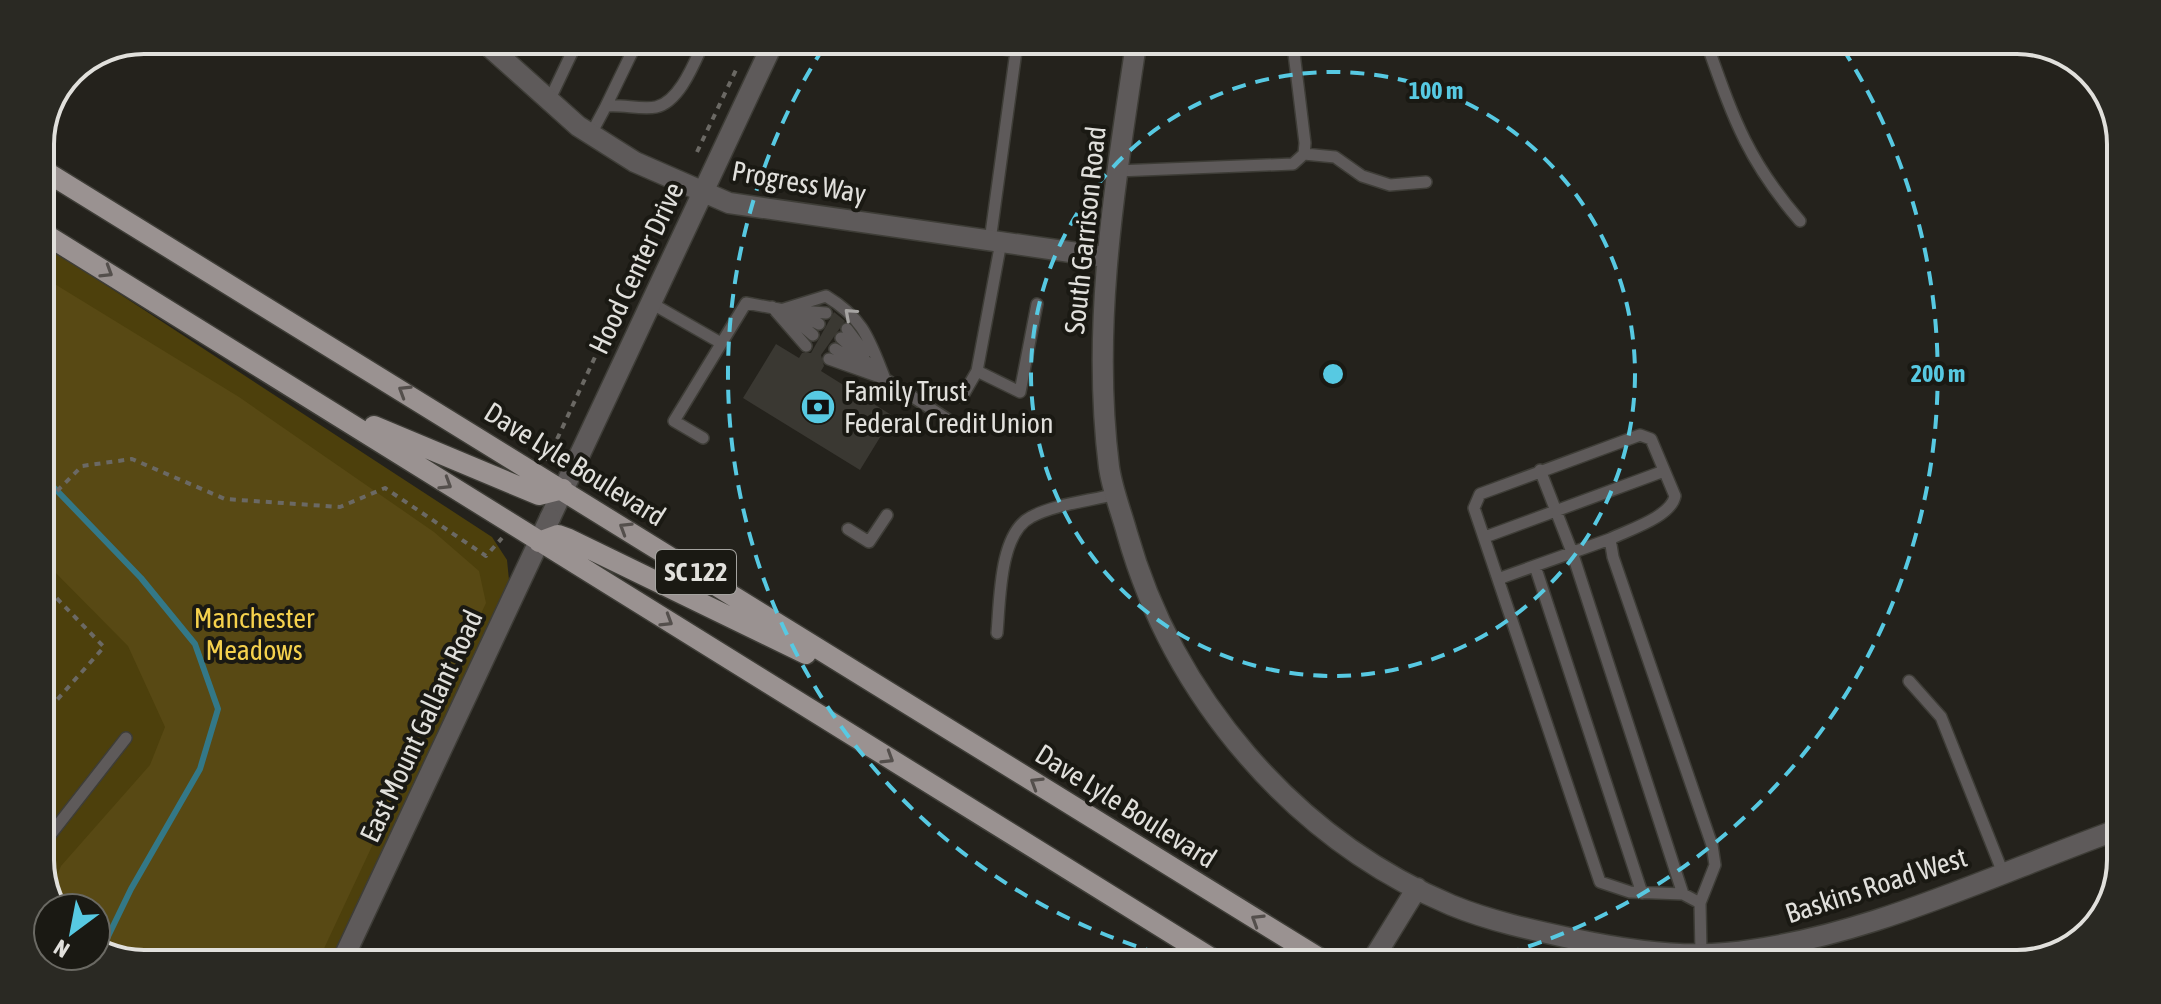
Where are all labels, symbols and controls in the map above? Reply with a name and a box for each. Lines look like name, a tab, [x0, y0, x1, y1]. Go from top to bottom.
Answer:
text: 100 m	[1409, 77, 1463, 104]
street label: South Garrison Road	[1058, 125, 1112, 335]
street label: Progress Way	[729, 154, 869, 210]
street label: Hood Center Drive	[582, 177, 690, 359]
one-way arrow	[98, 263, 112, 278]
one-way arrow	[845, 309, 860, 323]
centre of rings	[1319, 360, 1347, 388]
text: 200 m	[1911, 360, 1965, 387]
place label: Family Trust Federal Credit Union	[844, 375, 1054, 439]
one-way arrow	[398, 386, 413, 401]
bank icon: Family Trust Federal Credit Union	[799, 388, 837, 426]
street label: Dave Lyle Boulevard	[479, 396, 671, 532]
one-way arrow	[437, 474, 452, 489]
one-way arrow	[619, 522, 634, 537]
road number: SC 122	[656, 550, 736, 594]
park label: Manchester Meadows	[194, 602, 315, 666]
street label: East Mount Gallant Road	[353, 605, 489, 847]
one-way arrow	[658, 611, 673, 626]
street label: Dave Lyle Boulevard	[1030, 738, 1222, 874]
one-way arrow	[879, 748, 894, 763]
one-way arrow	[1030, 778, 1045, 793]
street label: Baskins Road West	[1781, 841, 1971, 929]
north arrow	[32, 892, 112, 972]
one-way arrow	[1251, 914, 1266, 930]
text: N	[49, 934, 74, 963]

